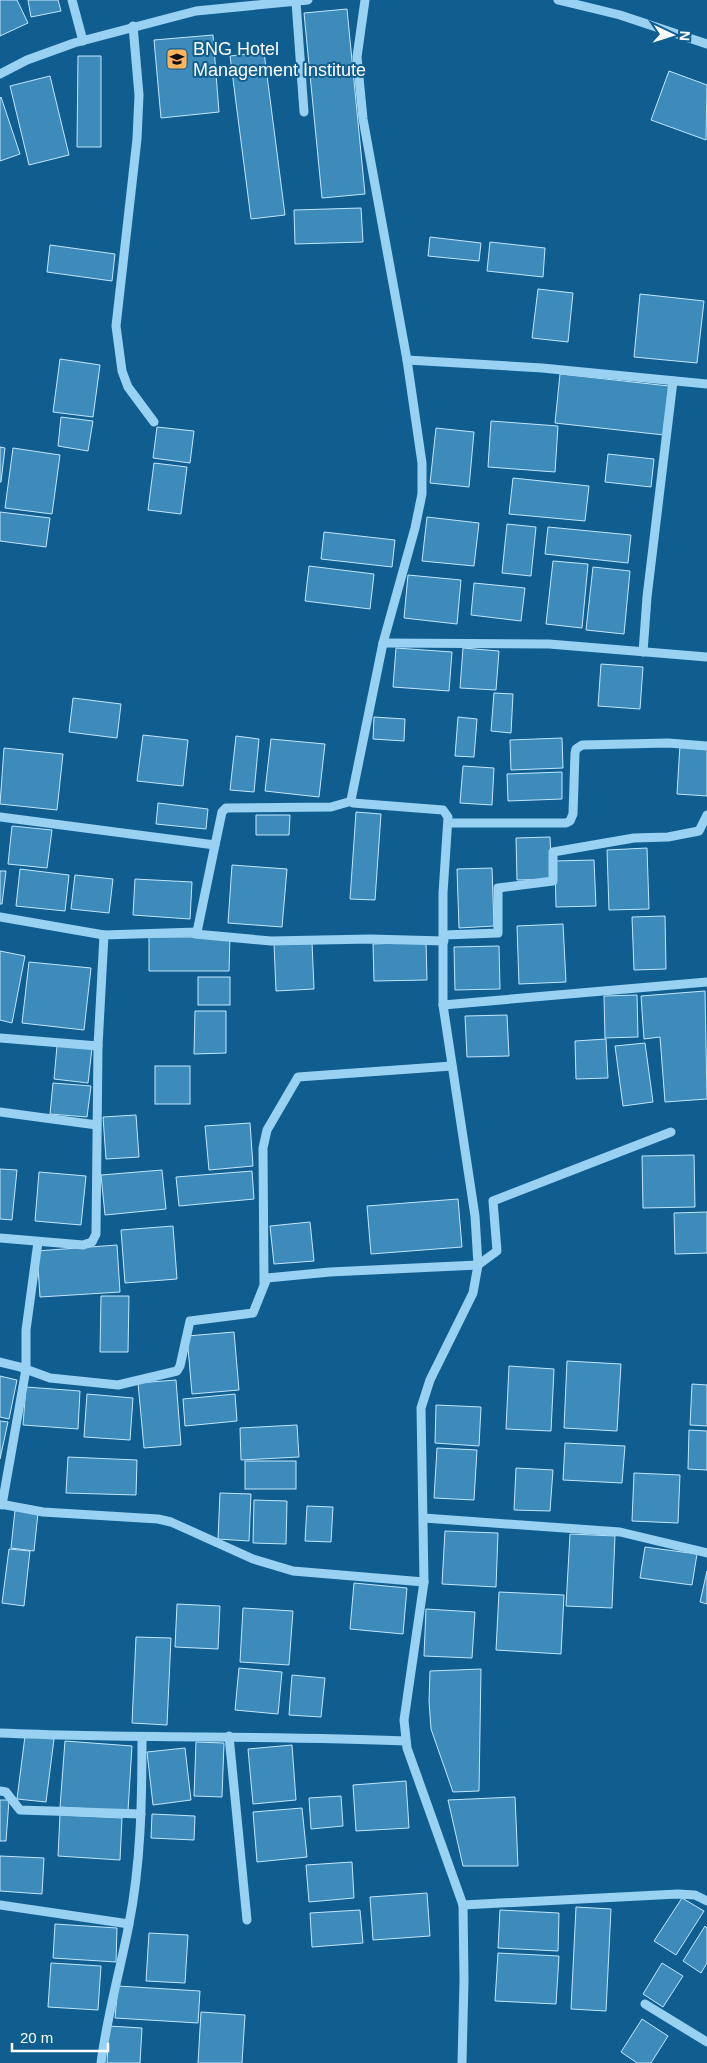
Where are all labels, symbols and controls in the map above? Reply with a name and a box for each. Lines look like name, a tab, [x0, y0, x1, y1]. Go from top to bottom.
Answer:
north arrow	[647, 10, 697, 60]
text: N	[677, 30, 693, 42]
place label: BNG Hotel Management Institute	[193, 39, 366, 80]
school or university icon: BNG Hotel Management Institute	[165, 47, 189, 71]
scale bar	[12, 2020, 109, 2052]
text: 20 m	[20, 2029, 53, 2046]

